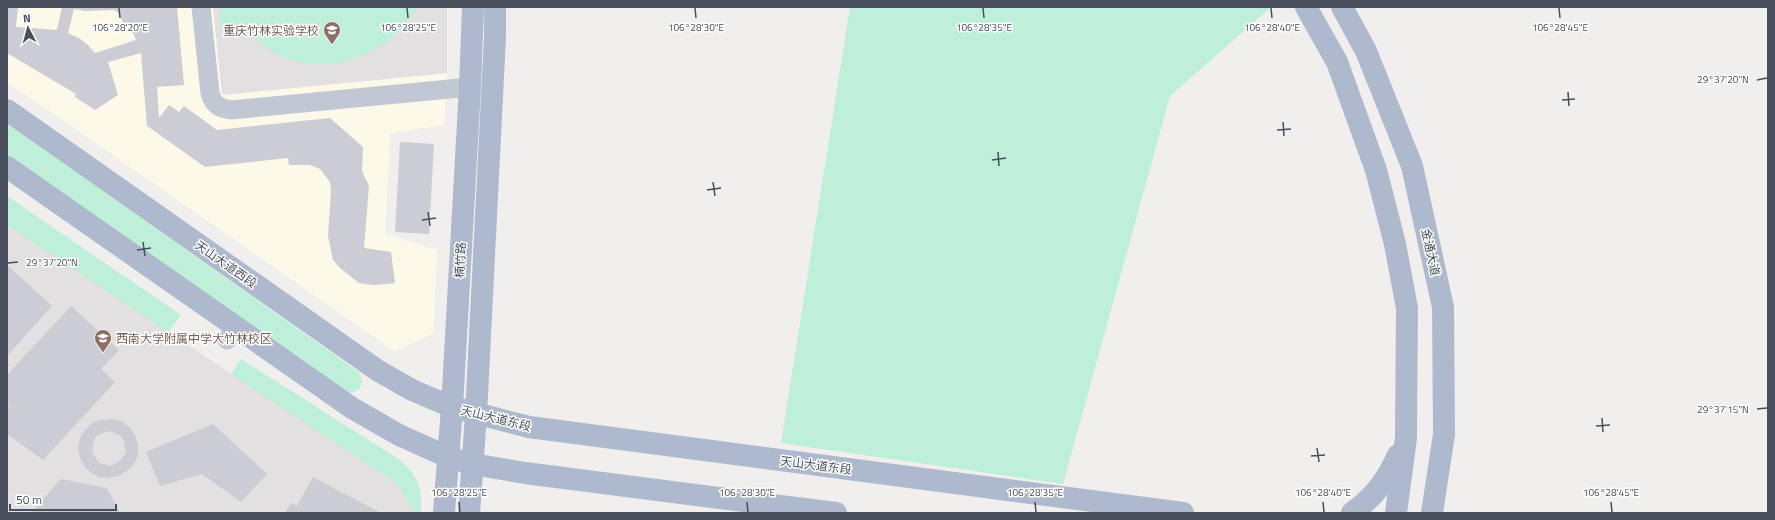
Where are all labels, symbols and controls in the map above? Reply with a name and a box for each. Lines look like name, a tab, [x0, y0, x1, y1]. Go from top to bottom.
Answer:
north arrow	[8, 8, 48, 48]
text: N	[22, 10, 32, 26]
text: 106°28'20"E	[92, 20, 149, 35]
school or university icon: 重庆竹林实验学校	[322, 20, 342, 45]
text: 106°28'25"E	[380, 20, 437, 35]
text: 106°28'30"E	[668, 20, 725, 35]
text: 106°28'35"E	[956, 20, 1013, 35]
text: 106°28'40"E	[1244, 20, 1301, 35]
text: 106°28'45"E	[1532, 20, 1589, 35]
place label: 重庆竹林实验学校	[223, 21, 319, 40]
text: 29°37'20"N	[1697, 72, 1749, 87]
street label: 金通大道	[1417, 227, 1445, 277]
street label: 天山大道西段	[191, 236, 261, 292]
street label: 楠竹路	[450, 242, 470, 278]
text: 29°37'20"N	[26, 255, 78, 270]
school or university icon: 西南大学附属中学大竹林校区	[93, 328, 113, 353]
place label: 西南大学附属中学大竹林校区	[116, 329, 272, 348]
street label: 天山大道东段	[459, 400, 533, 436]
text: 29°37'15"N	[1697, 402, 1749, 417]
street label: 天山大道东段	[779, 451, 853, 479]
text: 106°28'25"E	[431, 485, 488, 500]
text: 106°28'30"E	[719, 485, 776, 500]
text: 106°28'35"E	[1007, 485, 1064, 500]
text: 106°28'40"E	[1295, 485, 1352, 500]
text: 106°28'45"E	[1583, 485, 1640, 500]
scale bar	[10, 486, 116, 512]
text: 50 m	[16, 490, 42, 509]

